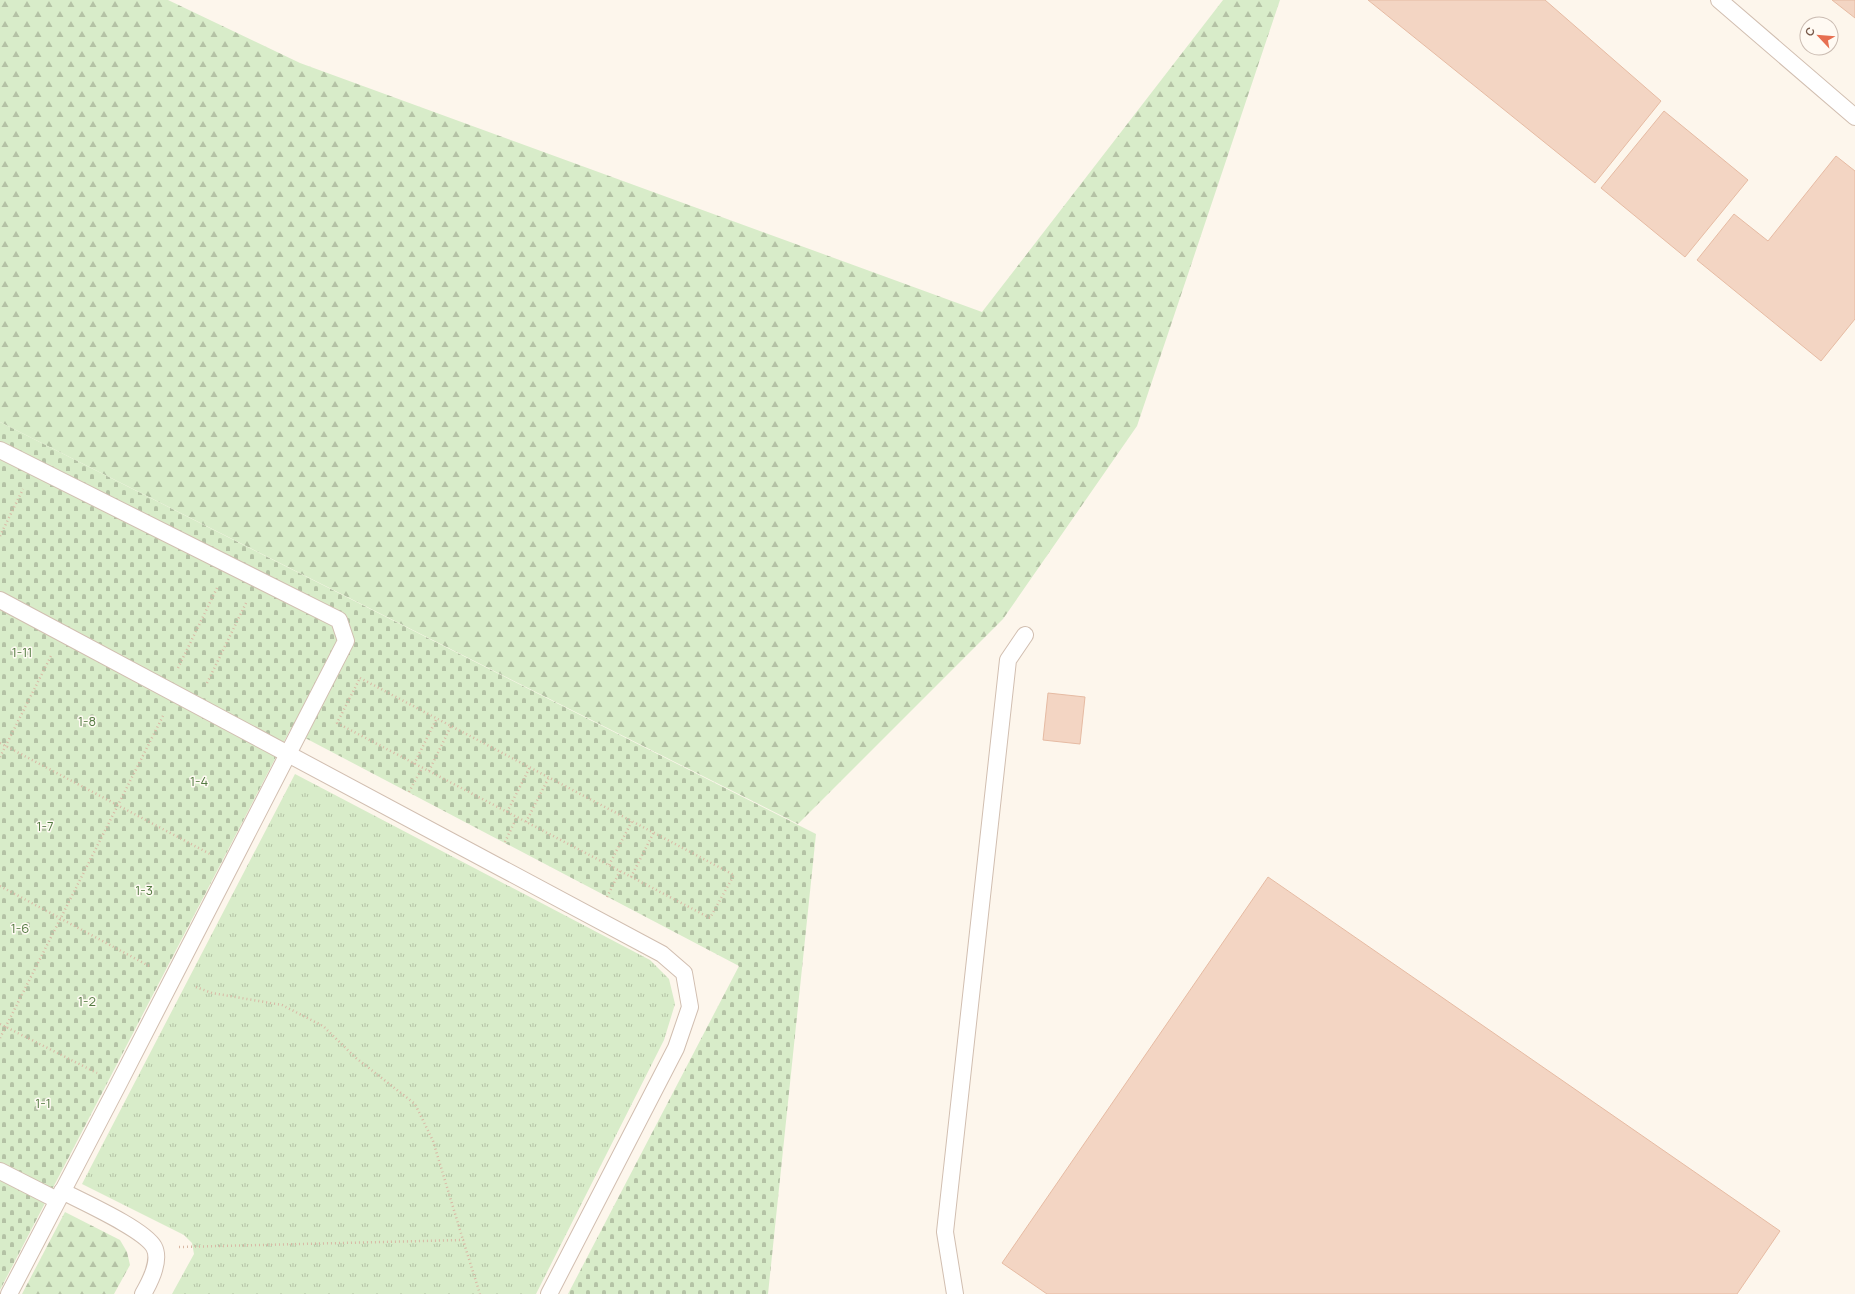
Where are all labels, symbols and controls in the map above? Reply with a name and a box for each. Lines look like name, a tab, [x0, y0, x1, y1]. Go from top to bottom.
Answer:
north arrow	[1799, 16, 1839, 56]
text: С	[1801, 24, 1818, 38]
park label: 1-11	[12, 643, 32, 661]
park label: 1-8	[78, 712, 96, 730]
park label: 1-4	[190, 772, 208, 790]
park label: 1-7	[36, 817, 54, 835]
park label: 1-3	[135, 881, 153, 899]
park label: 1-6	[11, 919, 29, 937]
park label: 1-2	[78, 992, 96, 1010]
park label: 1-1	[35, 1094, 51, 1112]

